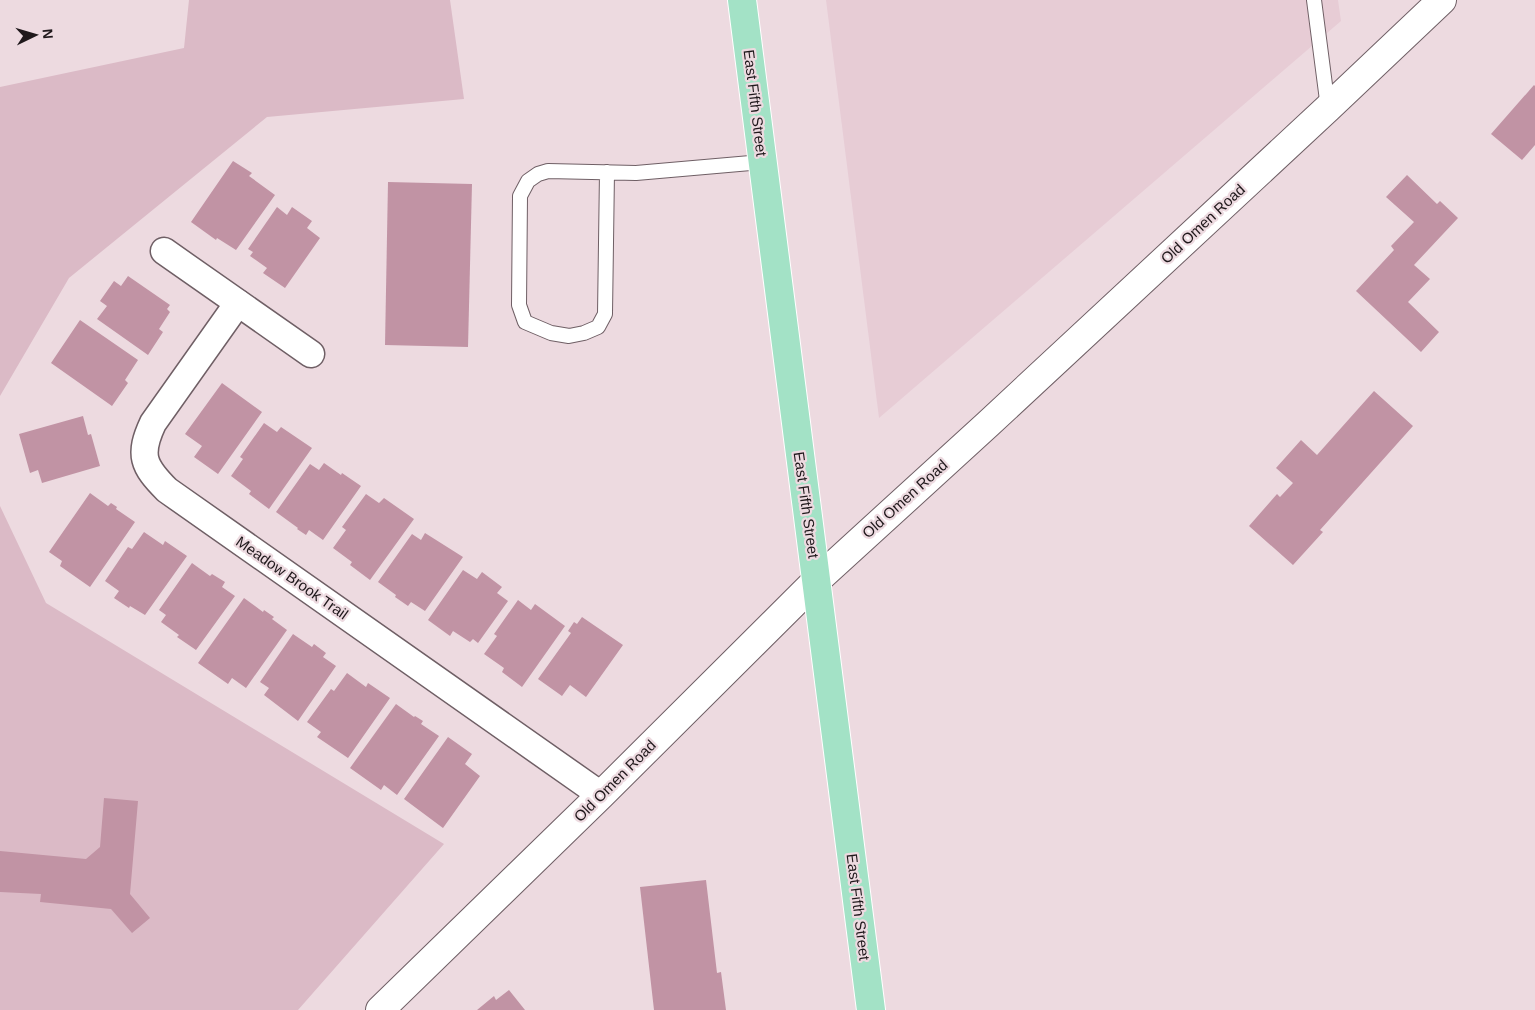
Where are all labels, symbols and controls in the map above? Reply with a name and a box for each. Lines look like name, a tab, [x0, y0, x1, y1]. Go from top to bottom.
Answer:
north arrow	[10, 10, 60, 60]
text: N	[40, 28, 56, 40]
street label: East Fifth Street	[741, 49, 771, 158]
street label: Old Omen Road	[1157, 180, 1248, 267]
street label: East Fifth Street	[791, 450, 823, 560]
street label: Old Omen Road	[859, 456, 951, 541]
street label: Meadow Brook Trail	[233, 533, 351, 623]
street label: Old Omen Road	[570, 736, 659, 825]
street label: East Fifth Street	[844, 853, 874, 962]

